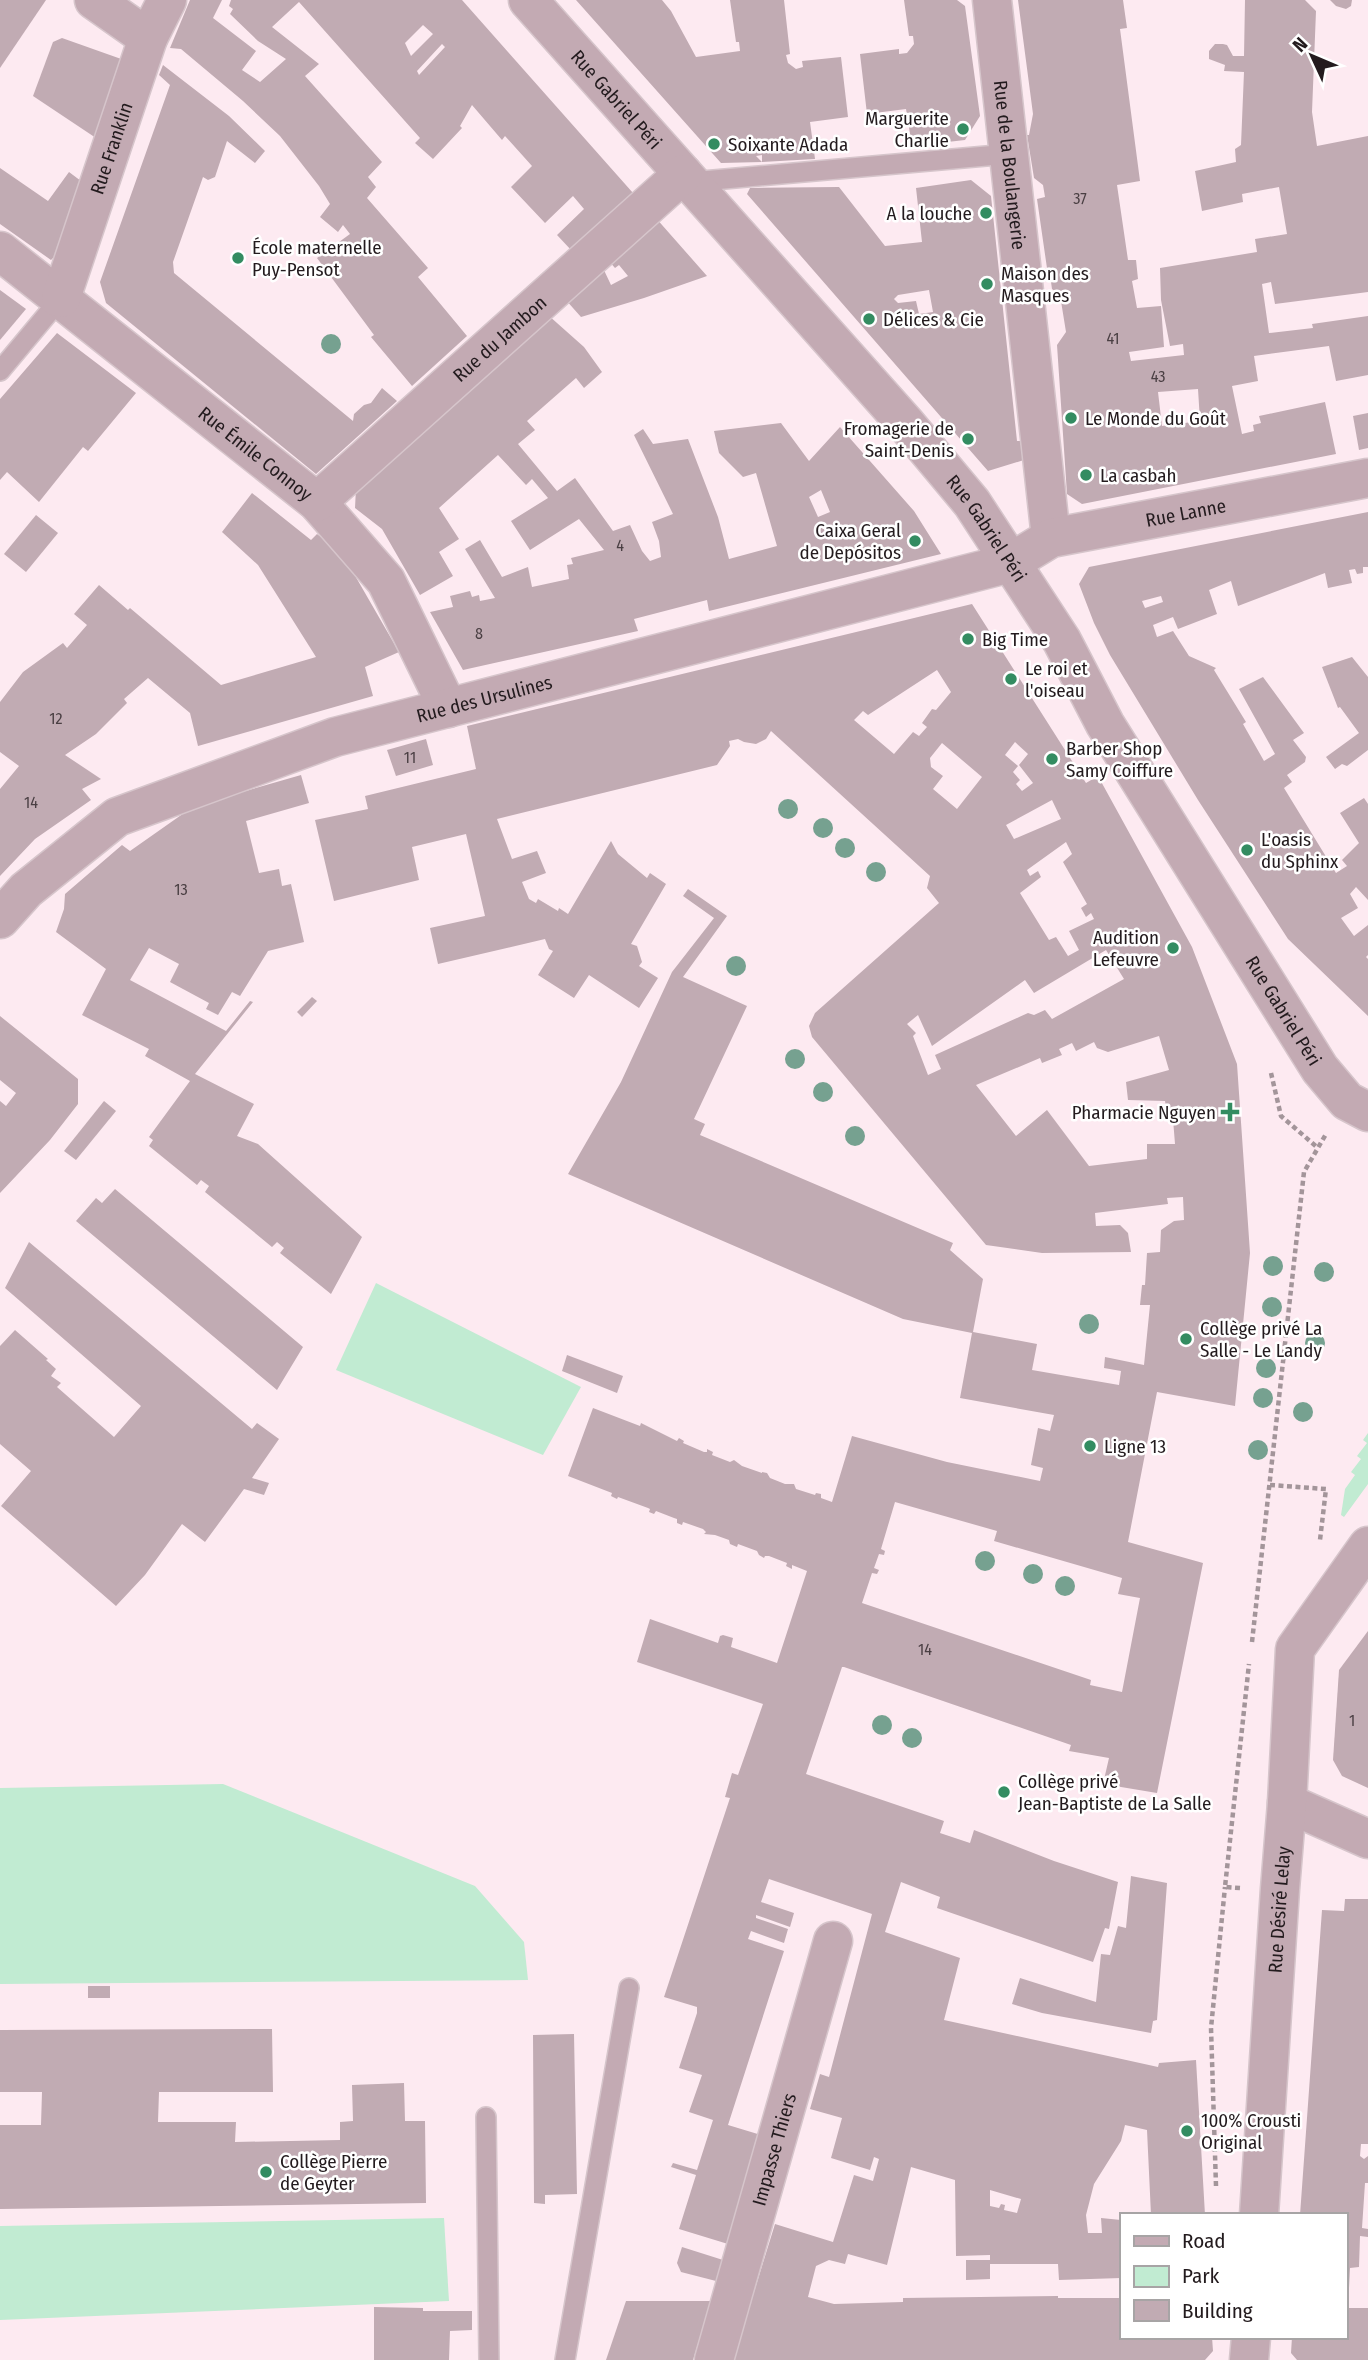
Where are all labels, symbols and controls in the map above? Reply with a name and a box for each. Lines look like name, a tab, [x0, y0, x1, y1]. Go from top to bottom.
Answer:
north arrow	[1277, 21, 1347, 91]
text: N	[1288, 32, 1312, 57]
street label: Rue Gabriel Péri	[566, 45, 666, 154]
street label: Rue de la Boulangerie	[989, 79, 1030, 251]
street label: Rue Franklin	[85, 99, 138, 197]
place label: Marguerite Charlie	[865, 107, 949, 152]
marker: Marguerite Charlie	[955, 121, 971, 137]
place label: Soixante Adada	[728, 133, 848, 156]
marker: Soixante Adada	[706, 136, 722, 152]
house number: 37	[1073, 189, 1087, 208]
place label: A la louche	[886, 202, 972, 225]
marker: A la louche	[978, 205, 994, 221]
place label: École maternelle Puy-Pensot	[252, 236, 382, 281]
marker: École maternelle Puy-Pensot	[230, 250, 246, 266]
place label: Maison des Masques	[1001, 262, 1089, 307]
marker: Maison des Masques	[979, 276, 995, 292]
street label: Rue du Jambon	[448, 291, 551, 387]
place label: Délices & Cie	[883, 308, 984, 331]
marker: Délices & Cie	[861, 311, 877, 327]
house number: 41	[1106, 329, 1120, 348]
house number: 43	[1151, 367, 1165, 386]
street label: Rue Émile Connoy	[194, 402, 317, 506]
place label: Le Monde du Goût	[1085, 407, 1227, 430]
marker: Le Monde du Goût	[1063, 410, 1079, 426]
place label: Fromagerie de Saint-Denis	[844, 417, 954, 462]
marker: Fromagerie de Saint-Denis	[960, 431, 976, 447]
place label: La casbah	[1100, 464, 1177, 487]
marker: La casbah	[1078, 467, 1094, 483]
street label: Rue Gabriel Péri	[941, 470, 1031, 586]
street label: Rue Lanne	[1144, 494, 1228, 532]
place label: Caixa Geral de Depósitos	[800, 519, 901, 564]
marker: Caixa Geral de Depósitos	[907, 533, 923, 549]
house number: 4	[616, 536, 624, 555]
house number: 8	[475, 624, 483, 643]
place label: Big Time	[982, 628, 1048, 651]
marker: Big Time	[960, 631, 976, 647]
place label: Le roi et l'oiseau	[1025, 657, 1089, 702]
street label: Rue des Ursulines	[414, 670, 555, 728]
marker: Le roi et l'oiseau	[1003, 671, 1019, 687]
house number: 12	[49, 709, 63, 728]
place label: Barber Shop Samy Coiffure	[1066, 737, 1173, 782]
house number: 11	[404, 748, 416, 767]
marker: Barber Shop Samy Coiffure	[1044, 751, 1060, 767]
house number: 14	[24, 793, 38, 812]
place label: L'oasis du Sphinx	[1261, 828, 1339, 873]
marker: L'oasis du Sphinx	[1239, 842, 1255, 858]
house number: 13	[174, 880, 188, 899]
place label: Audition Lefeuvre	[1093, 926, 1159, 971]
marker: Audition Lefeuvre	[1165, 940, 1181, 956]
street label: Rue Gabriel Péri	[1240, 952, 1326, 1070]
place label: Pharmacie Nguyen	[1072, 1101, 1216, 1124]
marker: Pharmacie Nguyen	[1222, 1104, 1238, 1120]
place label: Collège privé La Salle - Le Landy	[1200, 1317, 1322, 1362]
marker: Collège privé La Salle - Le Landy	[1178, 1331, 1194, 1347]
place label: Ligne 13	[1104, 1435, 1166, 1458]
marker: Ligne 13	[1082, 1438, 1098, 1454]
house number: 14	[918, 1640, 932, 1659]
house number: 1	[1349, 1711, 1355, 1730]
place label: Collège privé Jean-Baptiste de La Salle	[1018, 1770, 1211, 1815]
marker: Collège privé Jean-Baptiste de La Salle	[996, 1784, 1012, 1800]
street label: Rue Désiré Lelay	[1264, 1845, 1295, 1974]
street label: Impasse Thiers	[747, 2090, 801, 2208]
place label: 100% Crousti Original	[1201, 2109, 1301, 2154]
marker: 100% Crousti Original	[1179, 2123, 1195, 2139]
place label: Collège Pierre de Geyter	[280, 2150, 387, 2195]
marker: Collège Pierre de Geyter	[258, 2164, 274, 2180]
legend	[1120, 2213, 1347, 2339]
text: Road	[1182, 2228, 1226, 2254]
text: Park	[1182, 2263, 1220, 2289]
text: Building	[1182, 2298, 1253, 2324]

